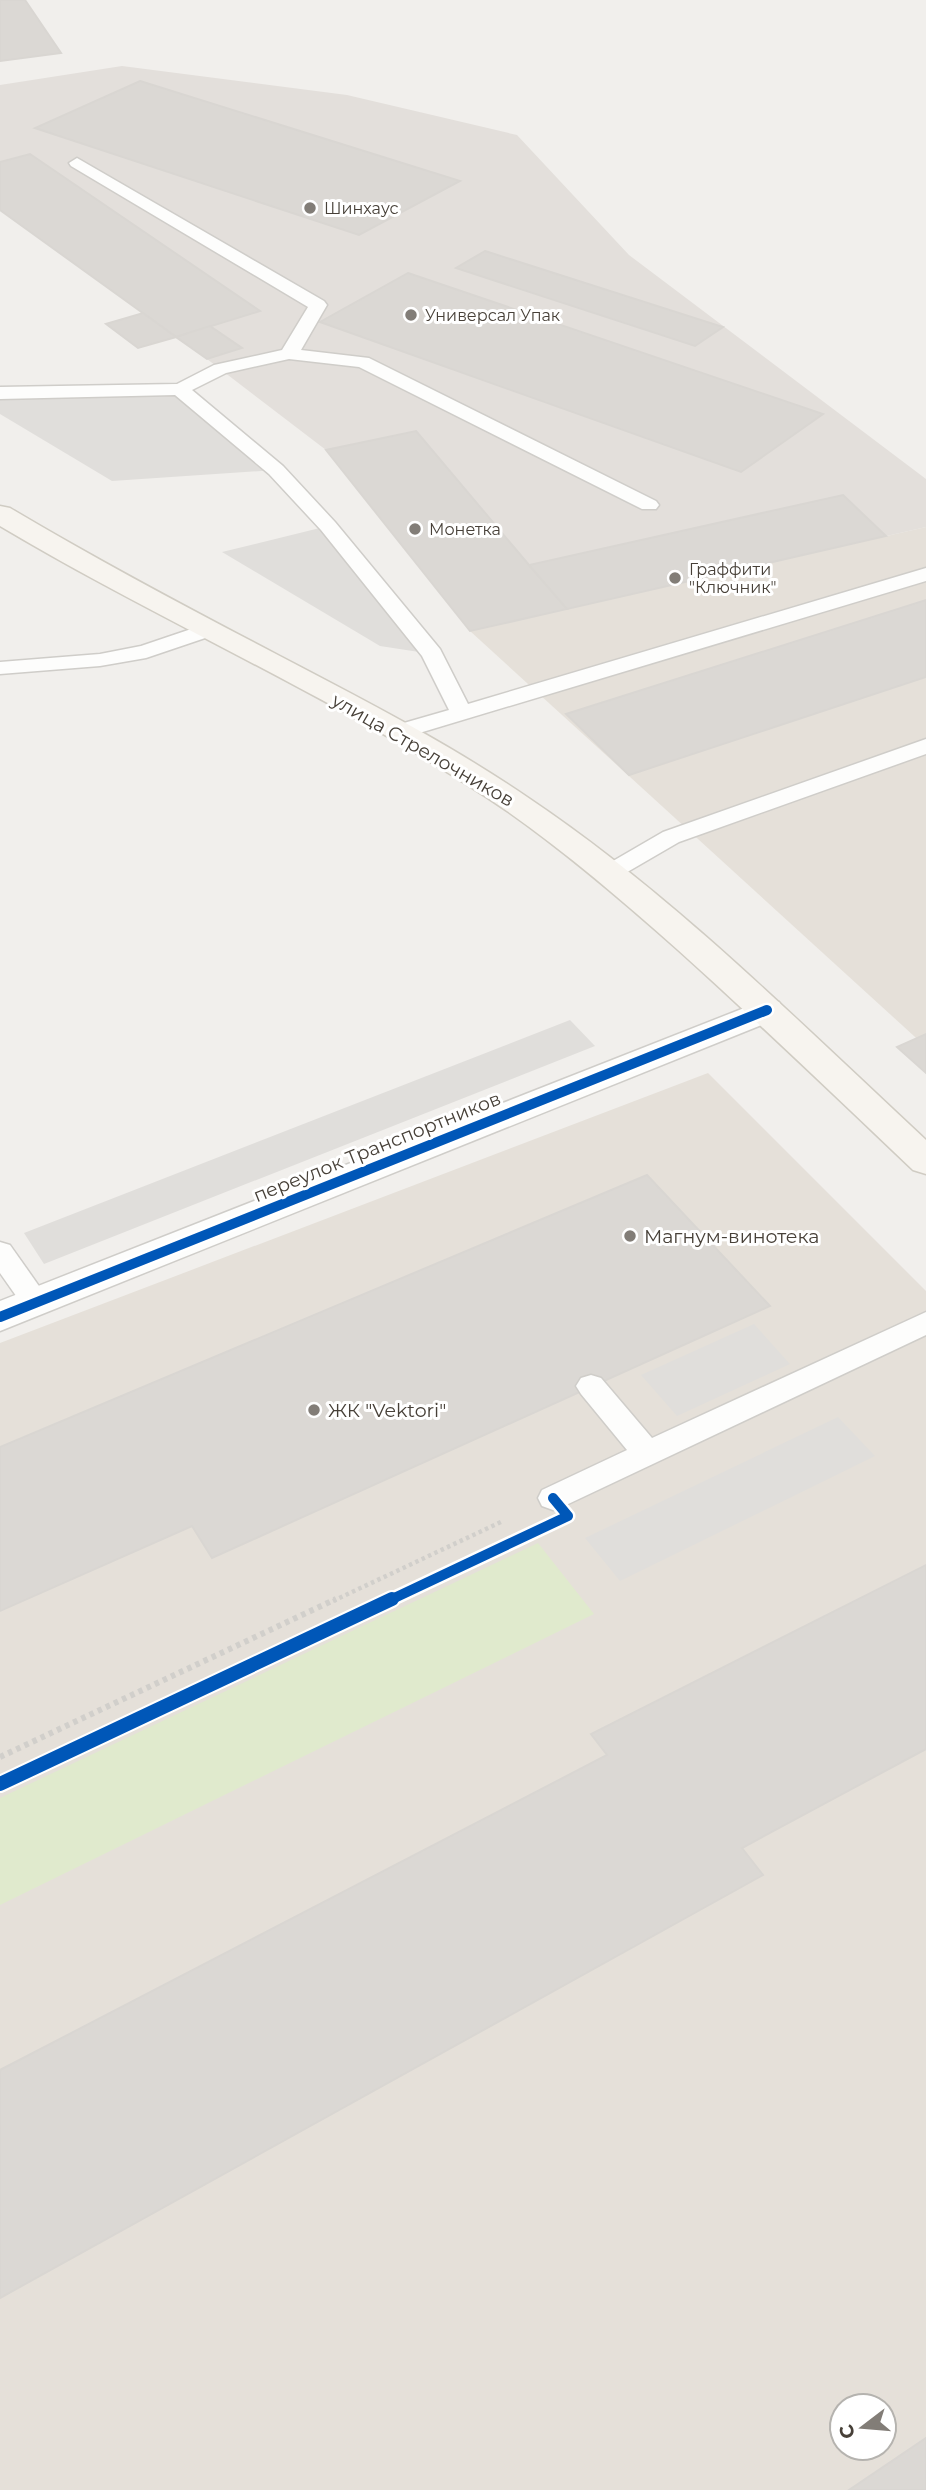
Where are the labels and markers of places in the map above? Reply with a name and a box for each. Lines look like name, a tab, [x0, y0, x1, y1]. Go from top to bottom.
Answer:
place label: Шинхаус	[324, 199, 399, 218]
marker: Шинхаус	[302, 200, 318, 216]
place label: Универсал Упак	[425, 306, 561, 325]
marker: Универсал Упак	[403, 307, 419, 323]
place label: Монетка	[429, 520, 501, 539]
marker: Монетка	[407, 521, 423, 537]
place label: Граффити "Ключник"	[689, 560, 777, 597]
marker: Граффити "Ключник"	[667, 570, 683, 586]
place label: Магнум-винотека	[644, 1225, 819, 1248]
marker: Магнум-винотека	[622, 1228, 638, 1244]
place label: ЖК "Vektori"	[328, 1399, 446, 1422]
marker: ЖК "Vektori"	[306, 1402, 322, 1418]

